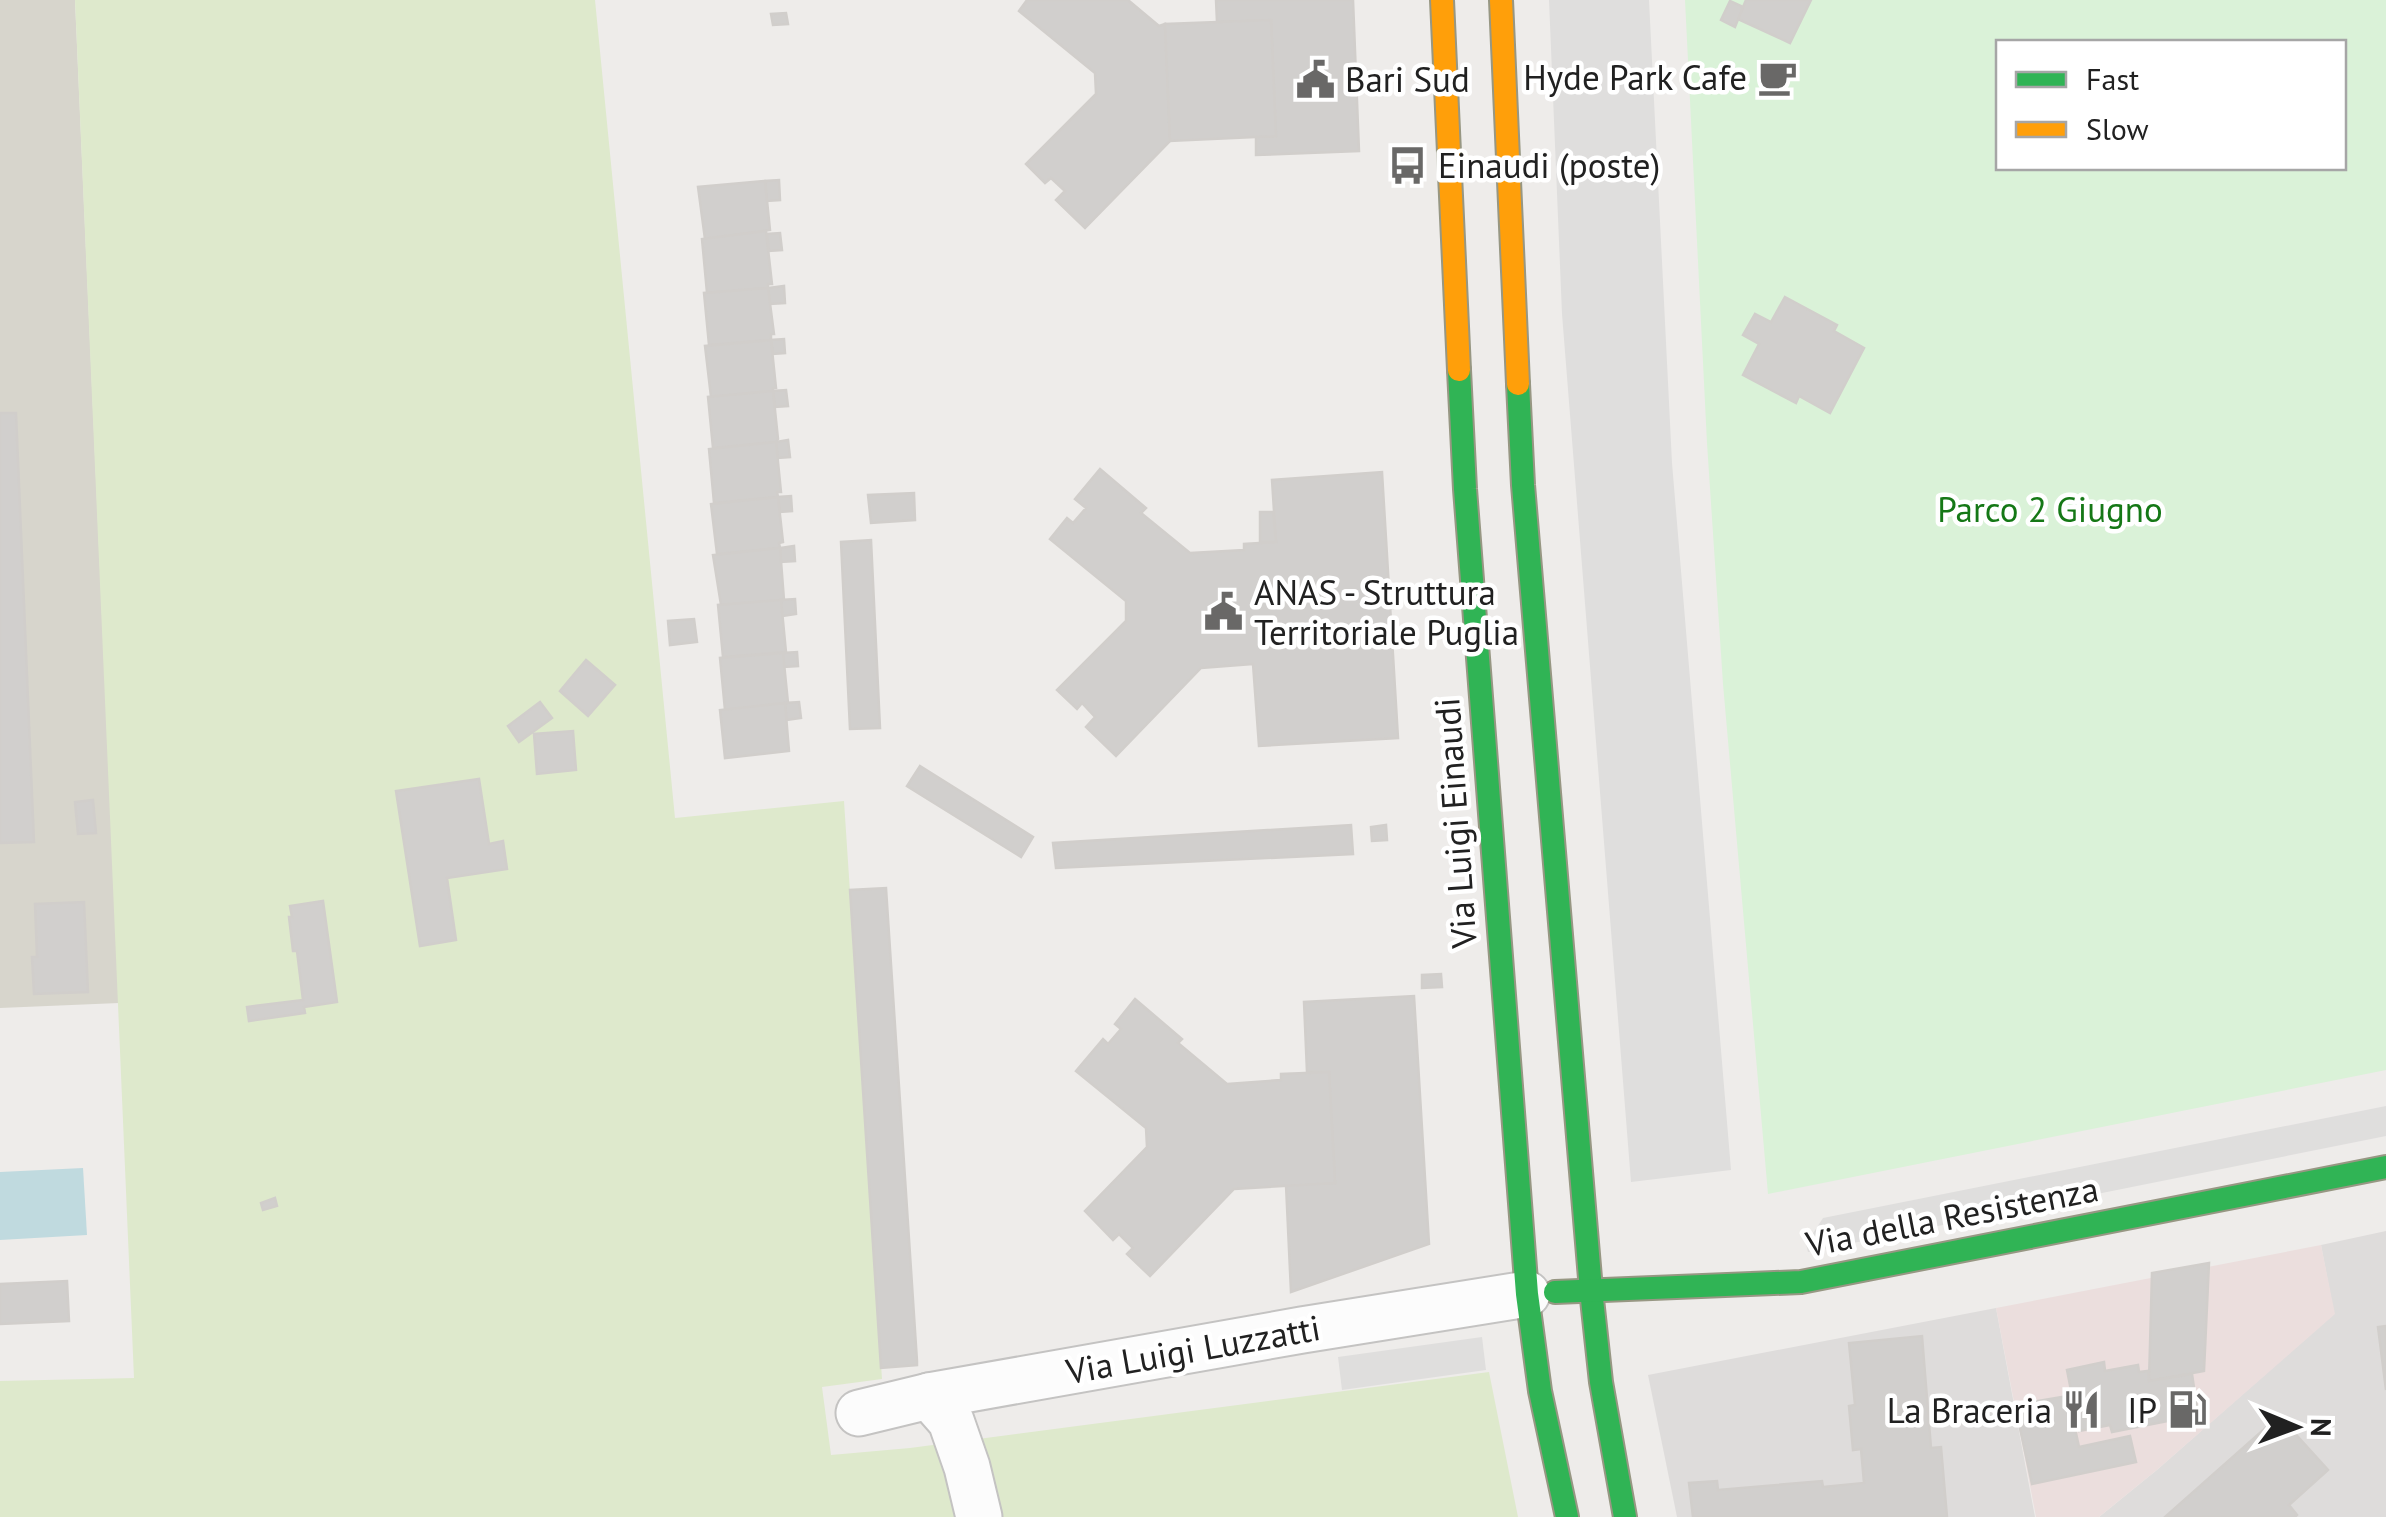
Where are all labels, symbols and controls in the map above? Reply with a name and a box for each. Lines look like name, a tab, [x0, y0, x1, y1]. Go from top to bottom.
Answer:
legend	[1996, 40, 2346, 170]
place label: Hyde Park Cafe	[1523, 54, 1747, 100]
place label: Bari Sud	[1345, 56, 1470, 102]
cafe icon: Hyde Park Cafe	[1756, 56, 1798, 98]
public building icon: Bari Sud	[1294, 58, 1336, 100]
text: Fast	[2086, 59, 2139, 98]
text: Slow	[2086, 109, 2149, 148]
place label: Einaudi (poste)	[1438, 142, 1660, 188]
bus stop icon: Einaudi (poste)	[1387, 144, 1429, 186]
park label: Parco 2 Giugno	[1937, 486, 2163, 532]
place label: ANAS - Struttura Territoriale Puglia	[1254, 569, 1519, 655]
public building icon: ANAS - Struttura Territoriale Puglia	[1203, 591, 1245, 633]
street label: Via Luigi Einaudi	[1423, 696, 1487, 951]
street label: Via della Resistenza	[1801, 1165, 2102, 1267]
street label: Via Luigi Luzzatti	[1061, 1304, 1324, 1394]
north arrow	[2246, 1377, 2346, 1477]
place label: La Braceria	[1887, 1387, 2052, 1433]
place label: IP	[2127, 1387, 2157, 1433]
restaurant icon: La Braceria	[2061, 1389, 2103, 1431]
fuel station icon: IP	[2166, 1389, 2208, 1431]
text: N	[2303, 1418, 2340, 1437]

